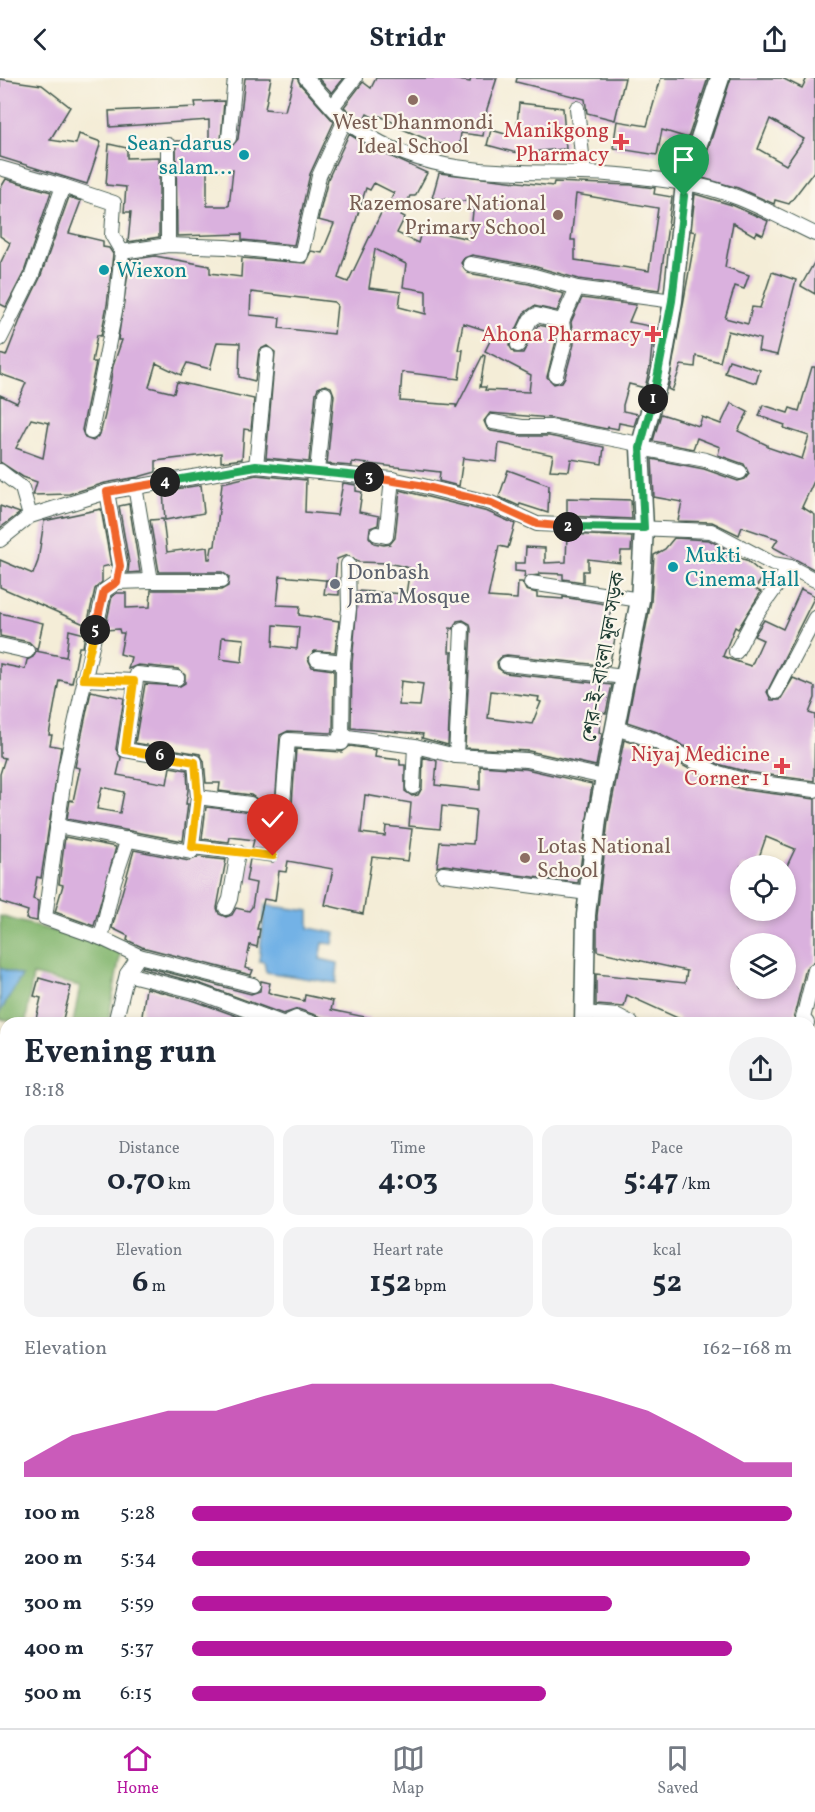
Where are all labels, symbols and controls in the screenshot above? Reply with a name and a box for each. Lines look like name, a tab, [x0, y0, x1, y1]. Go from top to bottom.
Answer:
text: Stridr	[369, 20, 446, 58]
icon: back	[24, 23, 57, 56]
icon: share	[758, 23, 791, 56]
marker: West Dhanmondi Ideal School	[406, 93, 420, 107]
place label: West Dhanmondi Ideal School	[332, 109, 494, 162]
place label: Manikgong Pharmacy	[504, 117, 610, 170]
place label: Sean-darus salam...	[127, 130, 232, 183]
pin	[658, 134, 709, 196]
marker: Manikgong Pharmacy	[614, 135, 628, 149]
icon: arrive	[667, 143, 700, 176]
marker: Sean-darus salam...	[237, 148, 251, 162]
place label: Razemosare National Primary School	[349, 190, 546, 243]
marker: Razemosare National Primary School	[551, 208, 565, 222]
place label: Wiexon	[116, 257, 187, 286]
marker: Wiexon	[97, 263, 111, 277]
place label: Ahona Pharmacy	[482, 321, 642, 350]
marker: Ahona Pharmacy	[646, 327, 660, 341]
pin: 1	[638, 384, 668, 414]
text: 1	[650, 388, 656, 410]
pin: 3	[354, 462, 384, 492]
text: 3	[365, 466, 373, 488]
pin: 4	[150, 467, 180, 497]
text: 4	[160, 471, 170, 493]
pin: 2	[553, 512, 583, 542]
text: 2	[564, 516, 572, 538]
place label: Mukti Cinema Hall	[685, 542, 800, 595]
place label: Donbash Jama Mosque	[347, 559, 470, 612]
marker: Mukti Cinema Hall	[666, 560, 680, 574]
street label: শের-ই-বাংলা মূল সড়ক	[575, 568, 634, 745]
marker: Donbash Jama Mosque	[328, 577, 342, 591]
pin: 5	[80, 615, 110, 645]
text: 5	[91, 619, 99, 641]
pin: 6	[145, 741, 175, 771]
place label: Niyaj Medicine Corner- 1	[631, 741, 770, 794]
text: 6	[156, 745, 164, 767]
marker: Niyaj Medicine Corner- 1	[775, 759, 789, 773]
pin	[247, 794, 298, 856]
icon: check	[256, 803, 289, 836]
place label: Lotas National School	[537, 833, 671, 886]
marker: Lotas National School	[518, 851, 532, 865]
map controls	[730, 855, 796, 999]
button: locate	[730, 855, 796, 921]
button: layers	[730, 933, 796, 999]
text: Evening run	[24, 1031, 217, 1077]
button: share	[729, 1037, 792, 1100]
text: 18:18	[24, 1077, 65, 1105]
text: Distance	[118, 1138, 180, 1160]
text: Time	[390, 1138, 426, 1160]
text: Pace	[651, 1138, 683, 1160]
text: 0.70	[107, 1160, 165, 1202]
text: 4:03	[378, 1160, 438, 1202]
text: 5:47	[623, 1160, 679, 1202]
text: km	[165, 1174, 191, 1196]
text: /km	[679, 1174, 711, 1196]
text: Elevation	[116, 1240, 182, 1262]
text: Heart rate	[373, 1240, 443, 1262]
text: kcal	[653, 1240, 681, 1262]
text: 6	[132, 1262, 149, 1304]
text: 152	[369, 1262, 411, 1304]
text: 52	[652, 1262, 682, 1304]
text: m	[149, 1276, 166, 1298]
text: bpm	[411, 1276, 447, 1298]
text: Elevation	[24, 1335, 107, 1363]
text: 162–168 m	[702, 1335, 792, 1363]
text: 100 m	[24, 1500, 80, 1528]
text: 5:28	[120, 1500, 155, 1528]
text: 200 m	[24, 1545, 82, 1573]
text: 5:34	[120, 1545, 157, 1573]
text: 300 m	[24, 1590, 82, 1618]
text: 5:59	[120, 1590, 154, 1618]
text: 400 m	[24, 1635, 84, 1663]
text: 5:37	[120, 1635, 154, 1663]
text: 500 m	[24, 1680, 82, 1708]
text: 6:15	[120, 1680, 152, 1708]
tab: Home	[116, 1742, 159, 1800]
tab: Map	[392, 1742, 425, 1800]
tab: Saved	[657, 1742, 699, 1800]

